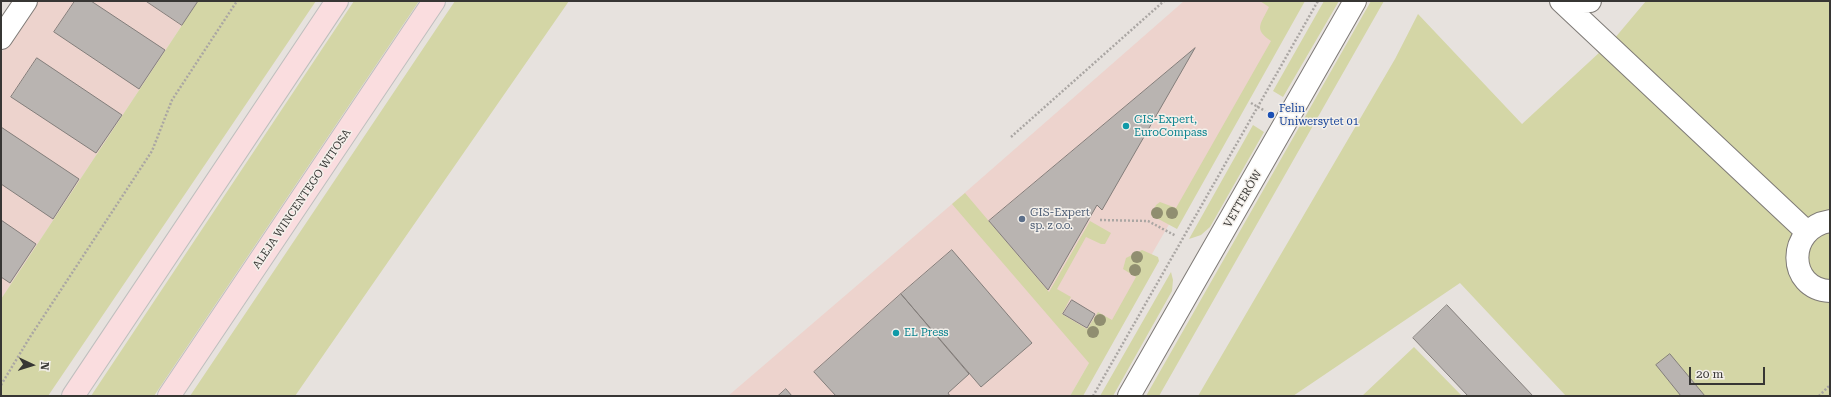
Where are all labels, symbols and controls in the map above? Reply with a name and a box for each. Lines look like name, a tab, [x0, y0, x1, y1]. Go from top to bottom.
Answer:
place label: Felin Uniwersytet 01	[1279, 102, 1359, 128]
marker: Felin Uniwersytet 01	[1266, 110, 1276, 120]
place label: GIS-Expert, EuroCompass	[1134, 113, 1207, 139]
marker: GIS-Expert, EuroCompass	[1121, 121, 1131, 131]
street label: ALEJA WINCENTEGO WITOSA	[250, 127, 354, 271]
street label: VETTERÓW	[1221, 168, 1265, 230]
place label: GIS-Expert sp. z o.o.	[1030, 206, 1090, 232]
marker: GIS-Expert sp. z o.o.	[1017, 214, 1027, 224]
place label: EL Press	[904, 326, 949, 340]
marker: EL Press	[891, 328, 901, 338]
north arrow	[12, 345, 52, 385]
scale bar	[1691, 359, 1767, 385]
text: N	[38, 361, 51, 371]
text: 20 m	[1696, 367, 1723, 381]

